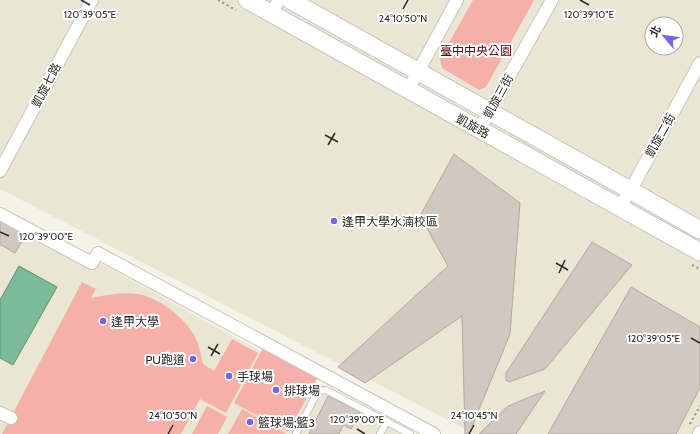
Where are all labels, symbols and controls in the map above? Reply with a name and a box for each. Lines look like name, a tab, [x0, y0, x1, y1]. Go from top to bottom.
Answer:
text: 120°39'05"E	[64, 8, 117, 21]
text: 120°39'10"E	[564, 8, 615, 21]
text: 24°10'50"N	[379, 12, 427, 25]
north arrow	[644, 16, 684, 56]
text: 北	[646, 23, 664, 39]
park label: 臺中中央公園	[440, 43, 512, 58]
street label: 凱旋七路	[28, 60, 64, 110]
street label: 凱旋三街	[480, 71, 516, 121]
street label: 凱旋二街	[642, 110, 678, 160]
street label: 凱旋路	[454, 111, 492, 141]
place label: 逢甲大學水湳校區	[342, 214, 438, 229]
marker: 逢甲大學水湳校區	[329, 216, 339, 226]
text: 120°39'00"E	[19, 230, 73, 243]
place label: 逢甲大學	[111, 314, 159, 329]
marker: 逢甲大學	[98, 316, 108, 326]
text: 120°39'05"E	[628, 332, 681, 345]
place label: PU跑道	[145, 352, 185, 367]
marker: PU跑道	[188, 354, 198, 364]
place label: 手球場	[237, 369, 273, 384]
marker: 手球場	[224, 371, 234, 381]
place label: 排球場	[284, 383, 320, 398]
marker: 排球場	[271, 385, 281, 395]
text: 24°10'50"N	[149, 409, 197, 422]
text: 24°10'45"N	[450, 409, 498, 422]
text: 120°39'00"E	[330, 413, 384, 426]
place label: 籃球場;籃3	[258, 415, 315, 430]
marker: 籃球場;籃3	[245, 417, 255, 427]

